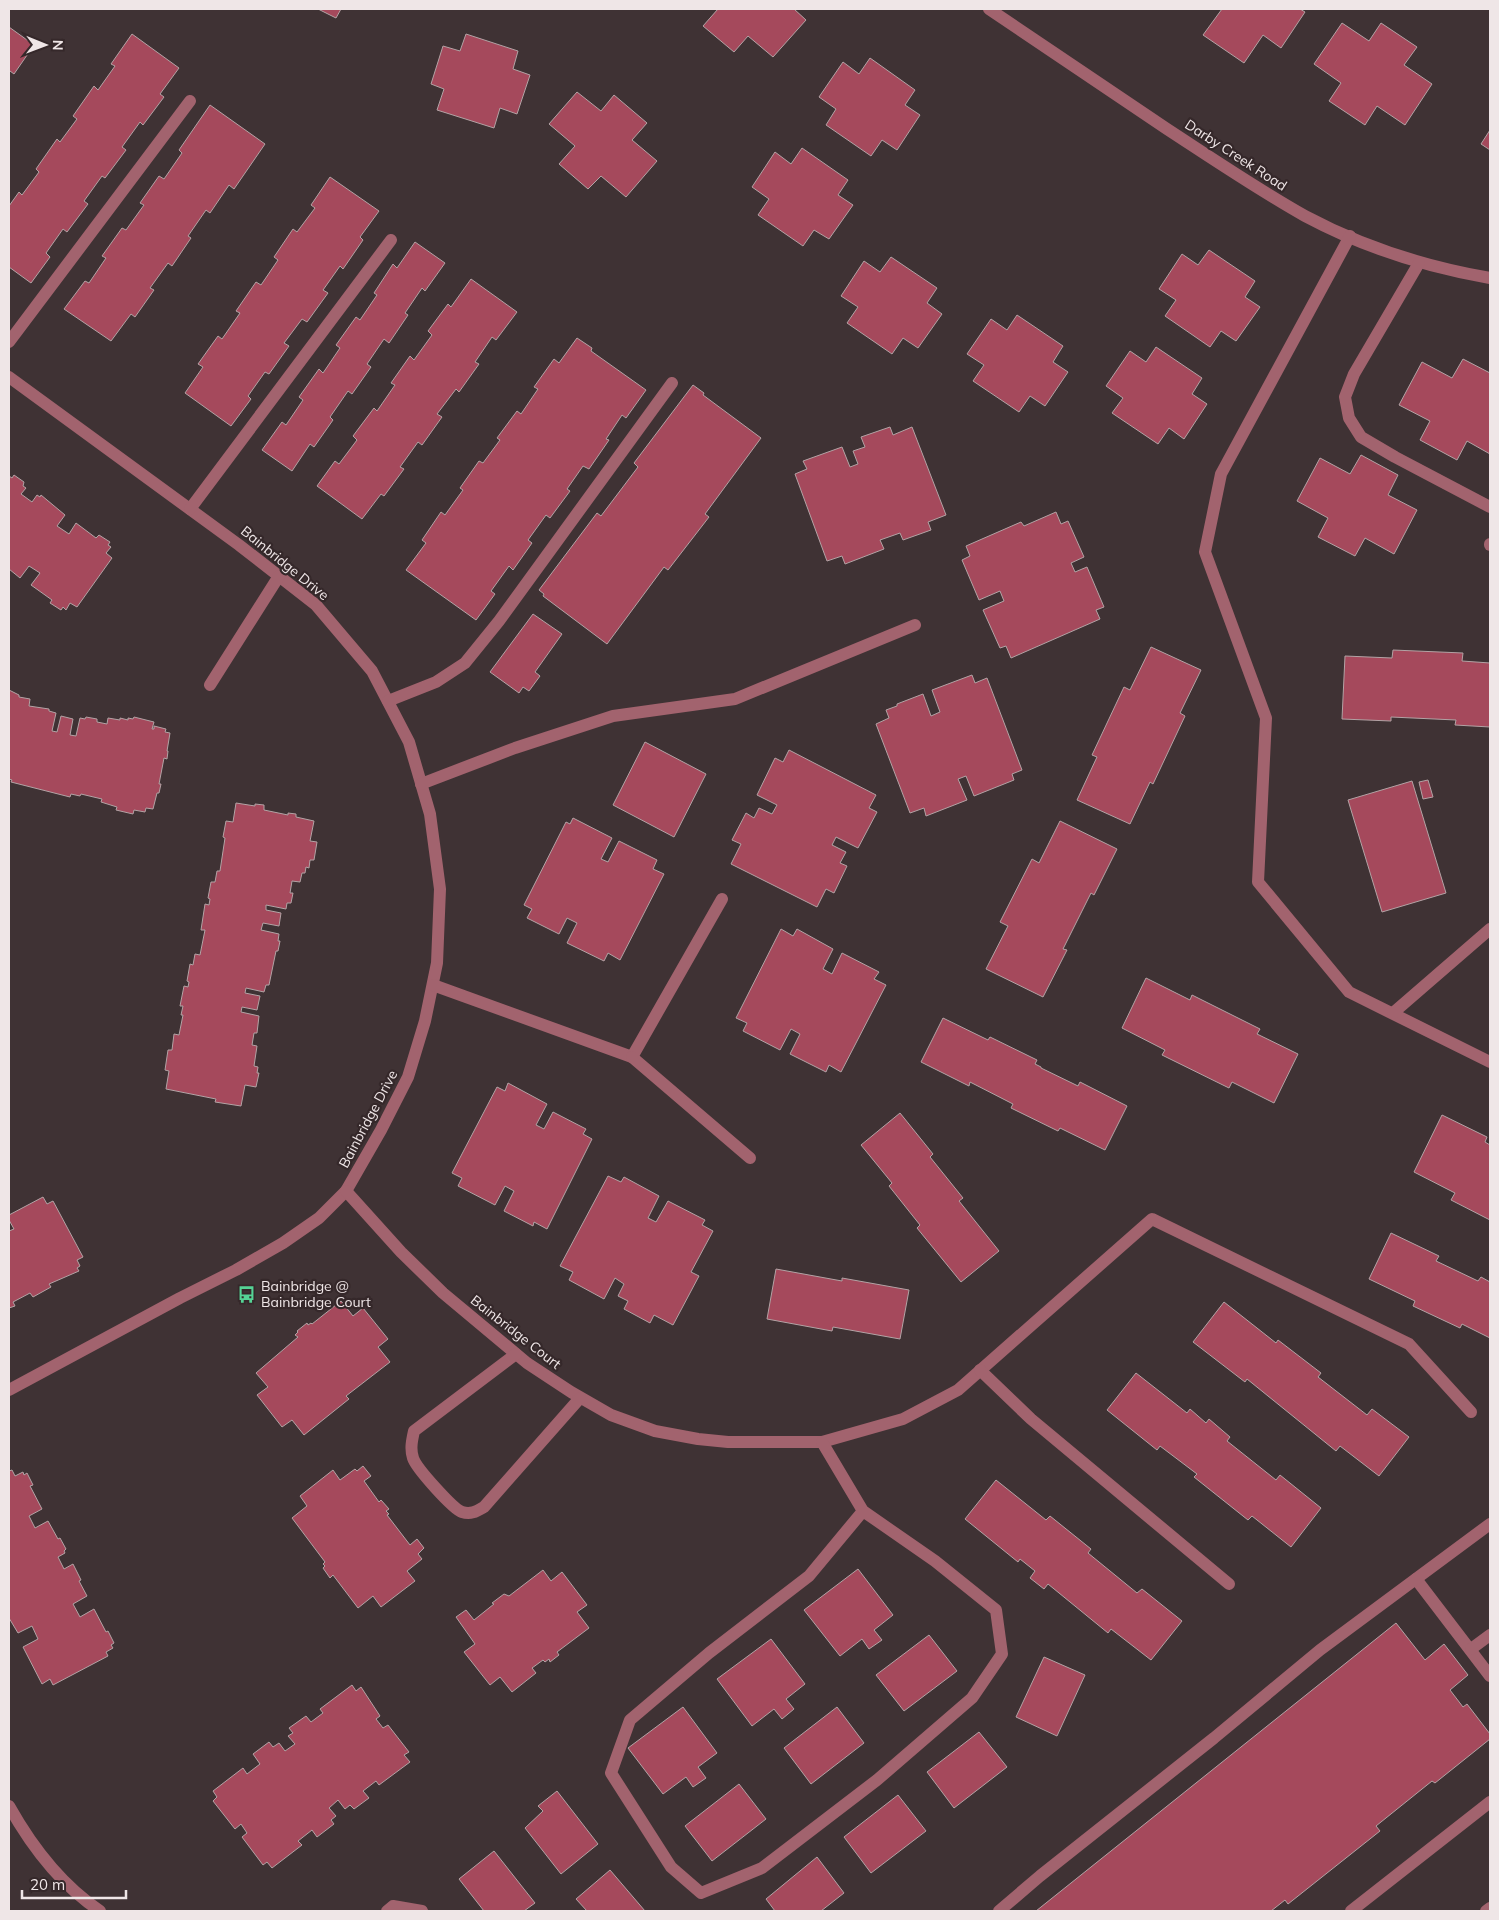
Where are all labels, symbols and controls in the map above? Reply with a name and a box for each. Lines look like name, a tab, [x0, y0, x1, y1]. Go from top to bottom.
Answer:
north arrow	[20, 20, 70, 70]
text: N	[49, 40, 67, 51]
street label: Darby Creek Road	[1181, 115, 1291, 195]
street label: Bainbridge Drive	[237, 522, 333, 604]
street label: Bainbridge Drive	[335, 1067, 401, 1171]
place label: Bainbridge @ Bainbridge Court	[261, 1277, 371, 1311]
bus stop icon: Bainbridge @ Bainbridge Court	[237, 1284, 257, 1304]
street label: Bainbridge Court	[467, 1291, 565, 1373]
scale bar	[22, 1868, 126, 1900]
text: 20 m	[30, 1875, 65, 1894]

